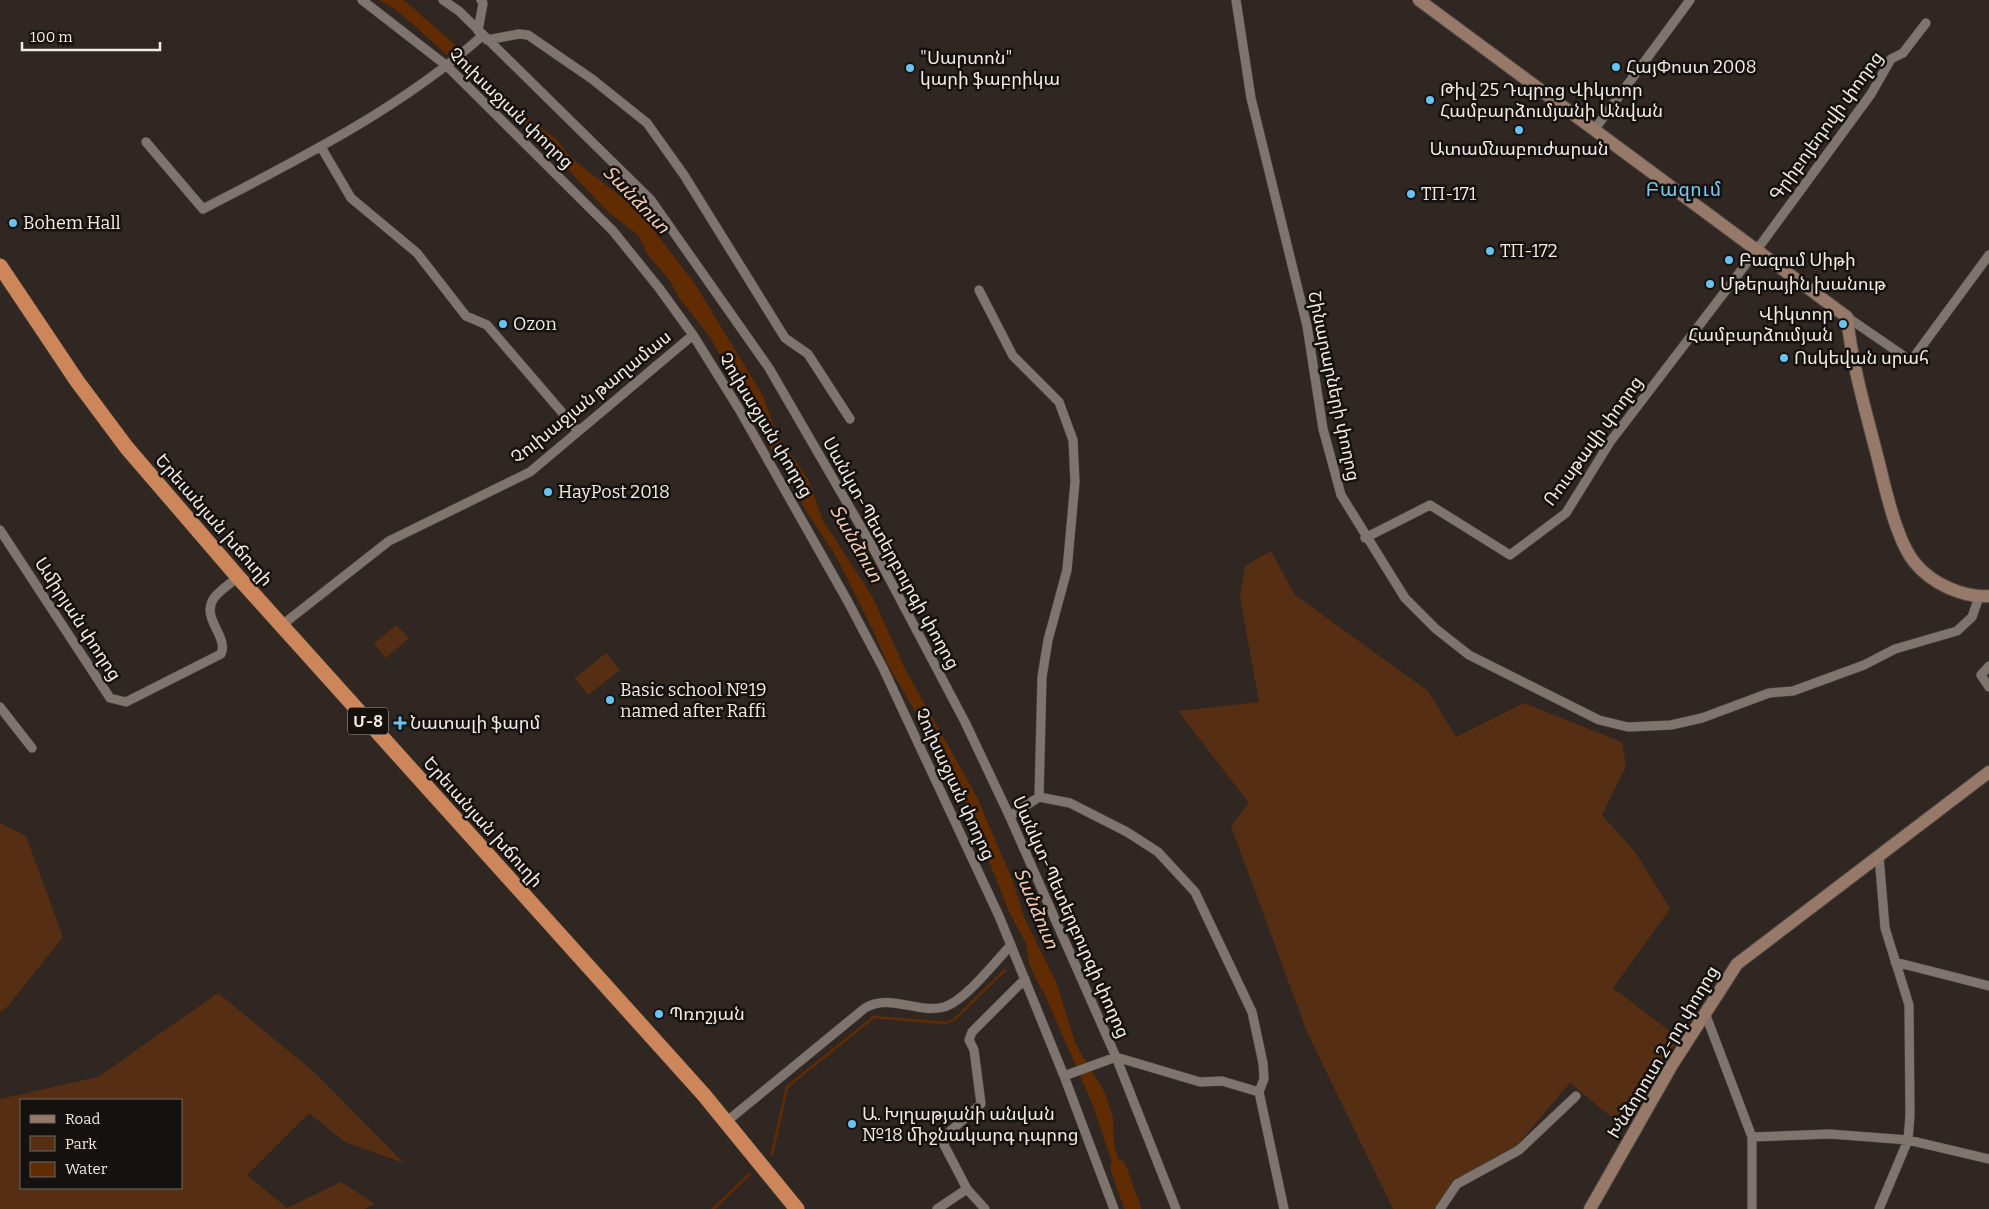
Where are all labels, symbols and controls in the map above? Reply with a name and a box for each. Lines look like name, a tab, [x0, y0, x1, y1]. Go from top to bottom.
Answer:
scale bar	[22, 20, 160, 52]
text: 100 m	[30, 28, 73, 46]
street label: Չուխաջյան փողոց	[444, 43, 578, 173]
place label: "Սարտոն" կարի ֆաբրիկա	[920, 47, 1060, 90]
street label: Գրիբոյեդովի փողոց	[1764, 47, 1888, 205]
place label: ՀայՓոստ 2008	[1626, 56, 1757, 78]
marker: ՀայՓոստ 2008	[1610, 61, 1622, 73]
marker: "Սարտոն" կարի ֆաբրիկա	[904, 62, 916, 74]
place label: Թիվ 25 Դպրոց Վիկտոր Համբարձումյանի Անվան	[1440, 79, 1663, 122]
marker: Թիվ 25 Դպրոց Վիկտոր Համբարձումյանի Անվան	[1424, 94, 1436, 106]
marker: Ատամնաբուժարան	[1513, 124, 1525, 136]
place label: Ատամնաբուժարան	[1430, 138, 1609, 160]
water label: Տանձուտ	[599, 160, 675, 238]
district label: Բազում	[1646, 178, 1722, 201]
place label: ТП-171	[1421, 183, 1477, 205]
marker: ТП-171	[1405, 188, 1417, 200]
place label: Bohem Hall	[23, 212, 121, 234]
marker: Bohem Hall	[7, 217, 19, 229]
place label: ТП-172	[1500, 240, 1557, 262]
marker: ТП-172	[1484, 245, 1496, 257]
place label: Բազում Սիթի	[1739, 249, 1856, 271]
marker: Բազում Սիթի	[1723, 254, 1735, 266]
place label: Մթերային խանութ	[1720, 273, 1887, 295]
marker: Մթերային խանութ	[1704, 278, 1716, 290]
street label: Շինարարների փողոց	[1303, 289, 1365, 483]
place label: Վիկտոր Համբարձումյան	[1688, 303, 1833, 346]
place label: Ozon	[513, 313, 557, 335]
marker: Ozon	[497, 318, 509, 330]
marker: Վիկտոր Համբարձումյան	[1837, 318, 1849, 330]
street label: Չուխաջյան թաղամաս	[506, 326, 676, 468]
place label: Ոսկեվան սրահ	[1794, 347, 1929, 369]
street label: Չուխաջյան փողոց	[714, 349, 818, 501]
marker: Ոսկեվան սրահ	[1778, 352, 1790, 364]
street label: Ռուսթավի փողոց	[1539, 372, 1647, 510]
street label: Սանկտ-Պետերբուրգի փողոց	[818, 433, 964, 673]
street label: Երեւանյան խճուղի	[151, 449, 277, 591]
place label: HayPost 2018	[558, 481, 670, 503]
marker: HayPost 2018	[542, 486, 554, 498]
water label: Տանձուտ	[825, 500, 888, 586]
street label: Ամիրյան փողոց	[30, 553, 126, 685]
place label: Basic school №19 named after Raffi	[620, 679, 767, 722]
marker: Basic school №19 named after Raffi	[604, 694, 616, 706]
street label: Չուխաջյան փողոց	[910, 704, 1000, 864]
road number: Մ-8	[348, 708, 388, 734]
place label: Նատալի ֆարմ	[410, 712, 541, 734]
marker: Նատալի ֆարմ	[394, 717, 406, 729]
street label: Երեւանյան խճուղի	[419, 752, 547, 892]
street label: Սանկտ-Պետերբուրգի փողոց	[1008, 793, 1134, 1041]
water label: Տանձուտ	[1009, 864, 1064, 953]
street label: Խնձորուտ 2-րդ փողոց	[1603, 962, 1723, 1142]
place label: Պռոշյան	[669, 1003, 745, 1025]
marker: Պռոշյան	[653, 1008, 665, 1020]
legend	[20, 1099, 182, 1189]
place label: Ա. Խլղաթյանի անվան №18 միջնակարգ դպրոց	[862, 1103, 1079, 1146]
text: Road	[65, 1110, 100, 1128]
marker: Ա. Խլղաթյանի անվան №18 միջնակարգ դպրոց	[846, 1118, 858, 1130]
text: Park	[65, 1135, 97, 1153]
text: Water	[65, 1160, 108, 1178]

